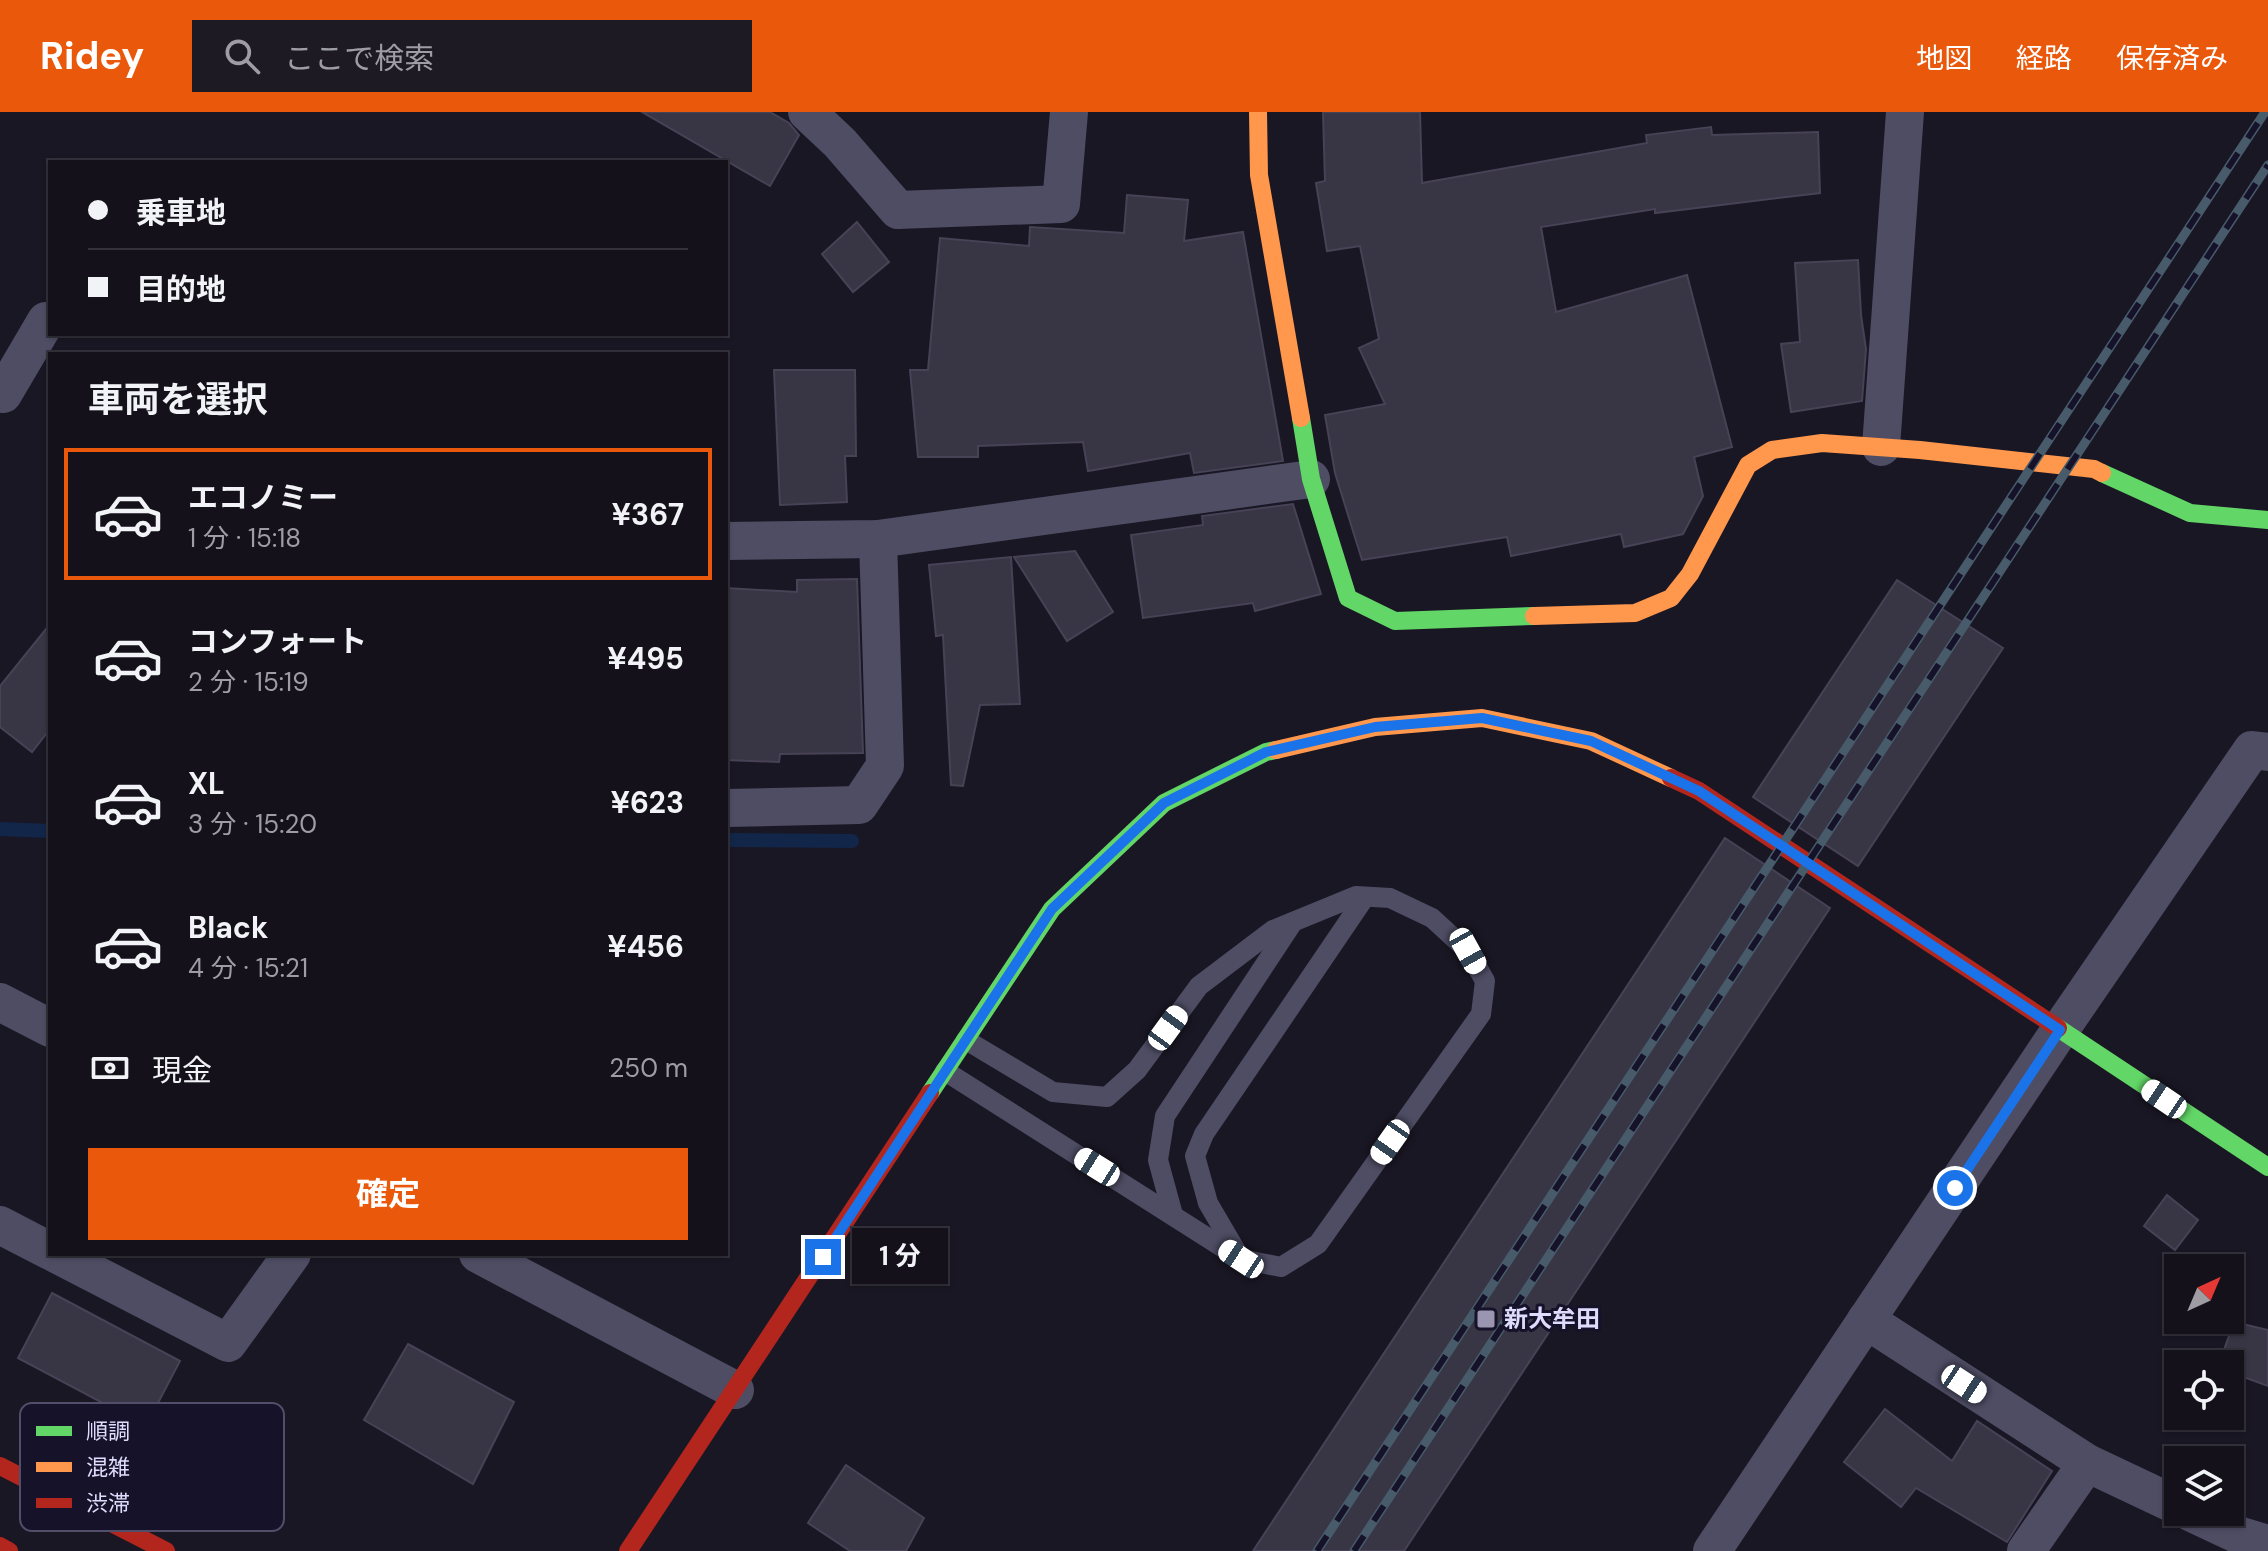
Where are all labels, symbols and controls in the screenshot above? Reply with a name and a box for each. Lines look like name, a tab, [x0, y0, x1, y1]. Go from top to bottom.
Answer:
search box	[192, 20, 752, 92]
text: Ridey	[40, 31, 144, 81]
icon: search	[220, 34, 264, 78]
text: ここで検索	[284, 39, 434, 78]
text: 地図	[1916, 40, 1972, 77]
text: 経路	[2016, 40, 2072, 77]
text: 保存済み	[2116, 40, 2228, 77]
text: 乗車地	[136, 193, 226, 232]
text: 目的地	[136, 270, 226, 309]
text: 車両を選択	[88, 376, 268, 423]
icon: car	[92, 478, 164, 550]
text: エコノミー	[188, 478, 338, 517]
text: ¥367	[612, 495, 684, 534]
text: 1 分 · 15:18	[188, 521, 301, 555]
icon: car	[92, 622, 164, 694]
text: コンフォート	[188, 622, 367, 661]
text: ¥495	[607, 639, 684, 678]
text: 2 分 · 15:19	[188, 665, 309, 699]
text: XL	[188, 764, 225, 803]
icon: car	[92, 766, 164, 838]
text: ¥623	[610, 783, 684, 822]
text: 3 分 · 15:20	[188, 807, 317, 841]
text: Black	[188, 908, 268, 947]
icon: car	[92, 910, 164, 982]
car	[1446, 924, 1490, 978]
text: ¥456	[607, 927, 684, 966]
text: 4 分 · 15:21	[188, 951, 308, 985]
car	[1144, 1002, 1192, 1054]
icon: cash	[88, 1046, 132, 1090]
text: 現金	[152, 1051, 212, 1090]
text: 250 m	[609, 1051, 688, 1085]
car	[2137, 1076, 2191, 1122]
car	[1366, 1115, 1414, 1169]
car	[1070, 1144, 1124, 1190]
button: 確定	[88, 1148, 688, 1240]
route start	[1937, 1170, 1973, 1206]
callout: 1 分	[851, 1229, 947, 1285]
car	[1214, 1236, 1268, 1282]
route end	[805, 1239, 841, 1275]
text: 1 分	[879, 1239, 921, 1273]
north arrow	[2164, 1254, 2244, 1334]
map controls	[2164, 1254, 2244, 1526]
place label: 新大牟田	[1504, 1303, 1600, 1334]
marker: 新大牟田	[1475, 1308, 1497, 1330]
button: locate	[2164, 1350, 2244, 1430]
car	[1937, 1361, 1991, 1407]
legend	[20, 1403, 284, 1531]
text: 順調	[86, 1417, 130, 1446]
button: layers	[2164, 1446, 2244, 1526]
text: 混雑	[86, 1453, 130, 1482]
text: 渋滞	[86, 1489, 130, 1518]

